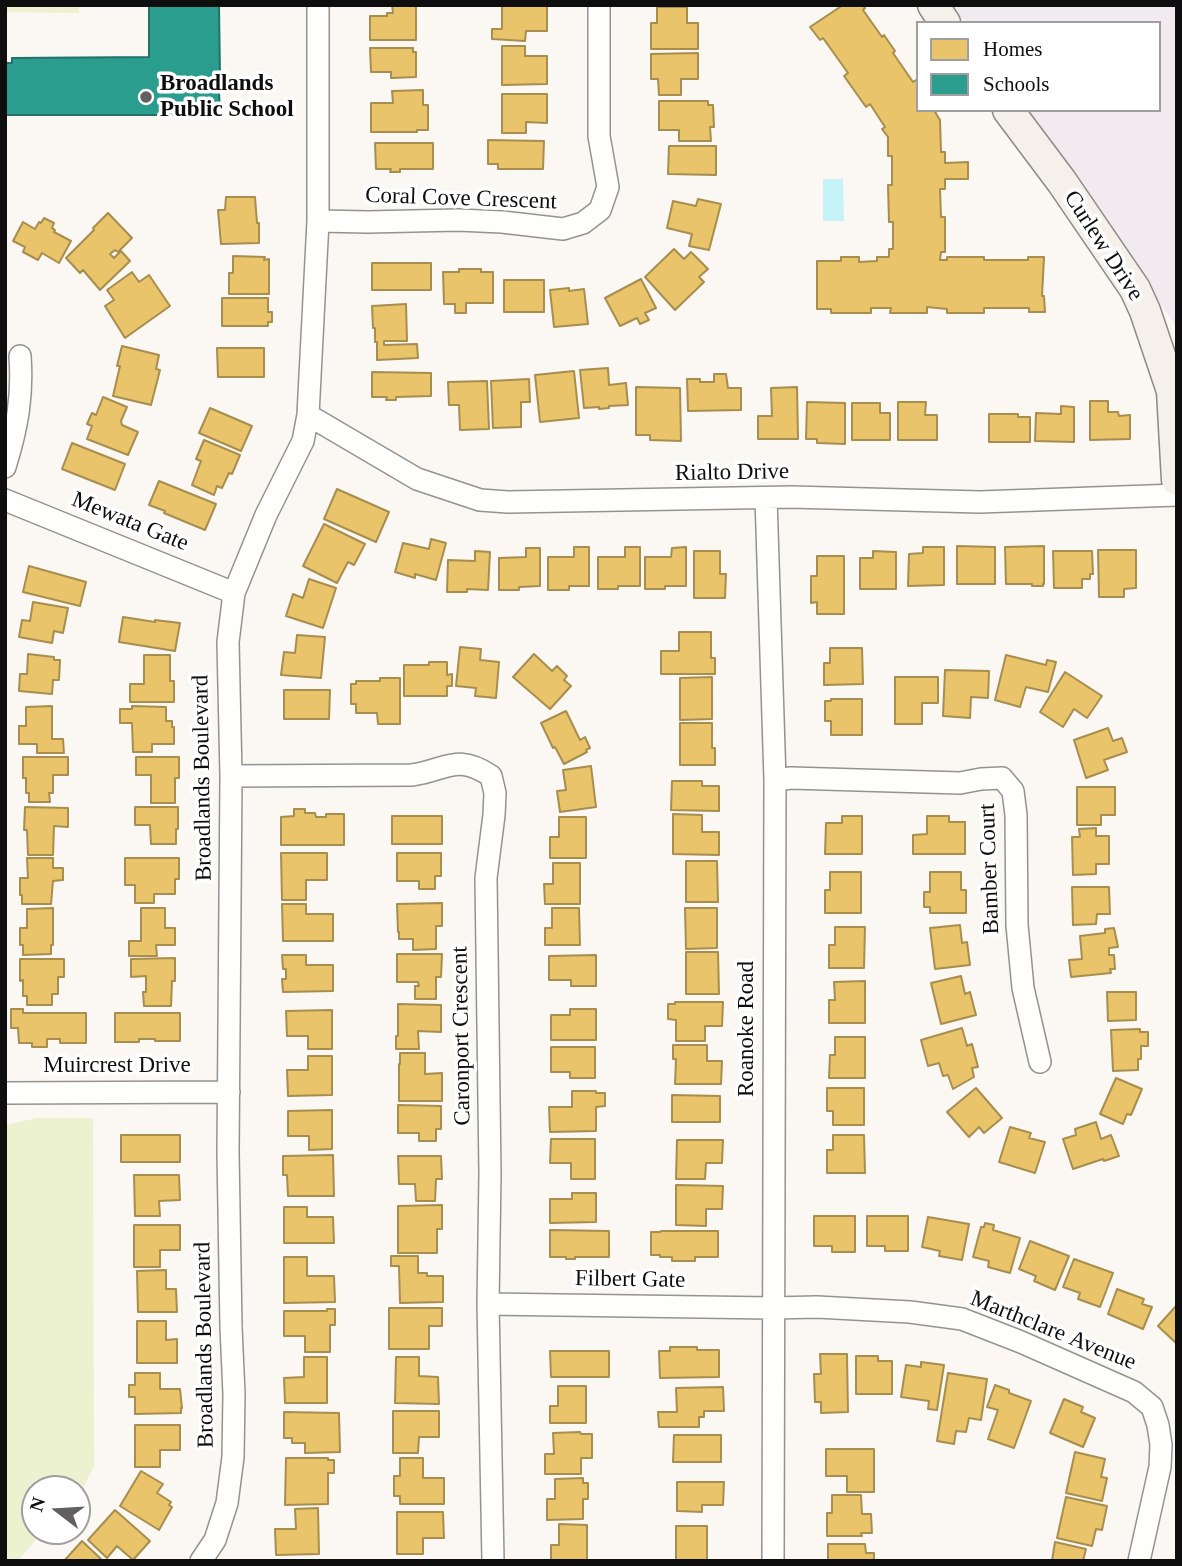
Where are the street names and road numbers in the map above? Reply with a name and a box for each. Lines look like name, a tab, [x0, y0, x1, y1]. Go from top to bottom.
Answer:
street label: Coral Cove Crescent	[365, 182, 557, 216]
street label: Curlew Drive	[1057, 186, 1149, 306]
street label: Rialto Drive	[675, 458, 789, 488]
street label: Mewata Gate	[68, 486, 192, 558]
street label: Broadlands Boulevard	[187, 675, 219, 881]
street label: Bamber Court	[974, 803, 1006, 935]
street label: Caronport Crescent	[447, 946, 477, 1126]
street label: Roanoke Road	[733, 961, 761, 1097]
street label: Muircrest Drive	[43, 1052, 191, 1080]
street label: Broadlands Boulevard	[189, 1242, 221, 1448]
street label: Filbert Gate	[575, 1265, 685, 1295]
street label: Marthclare Avenue	[966, 1285, 1140, 1377]

